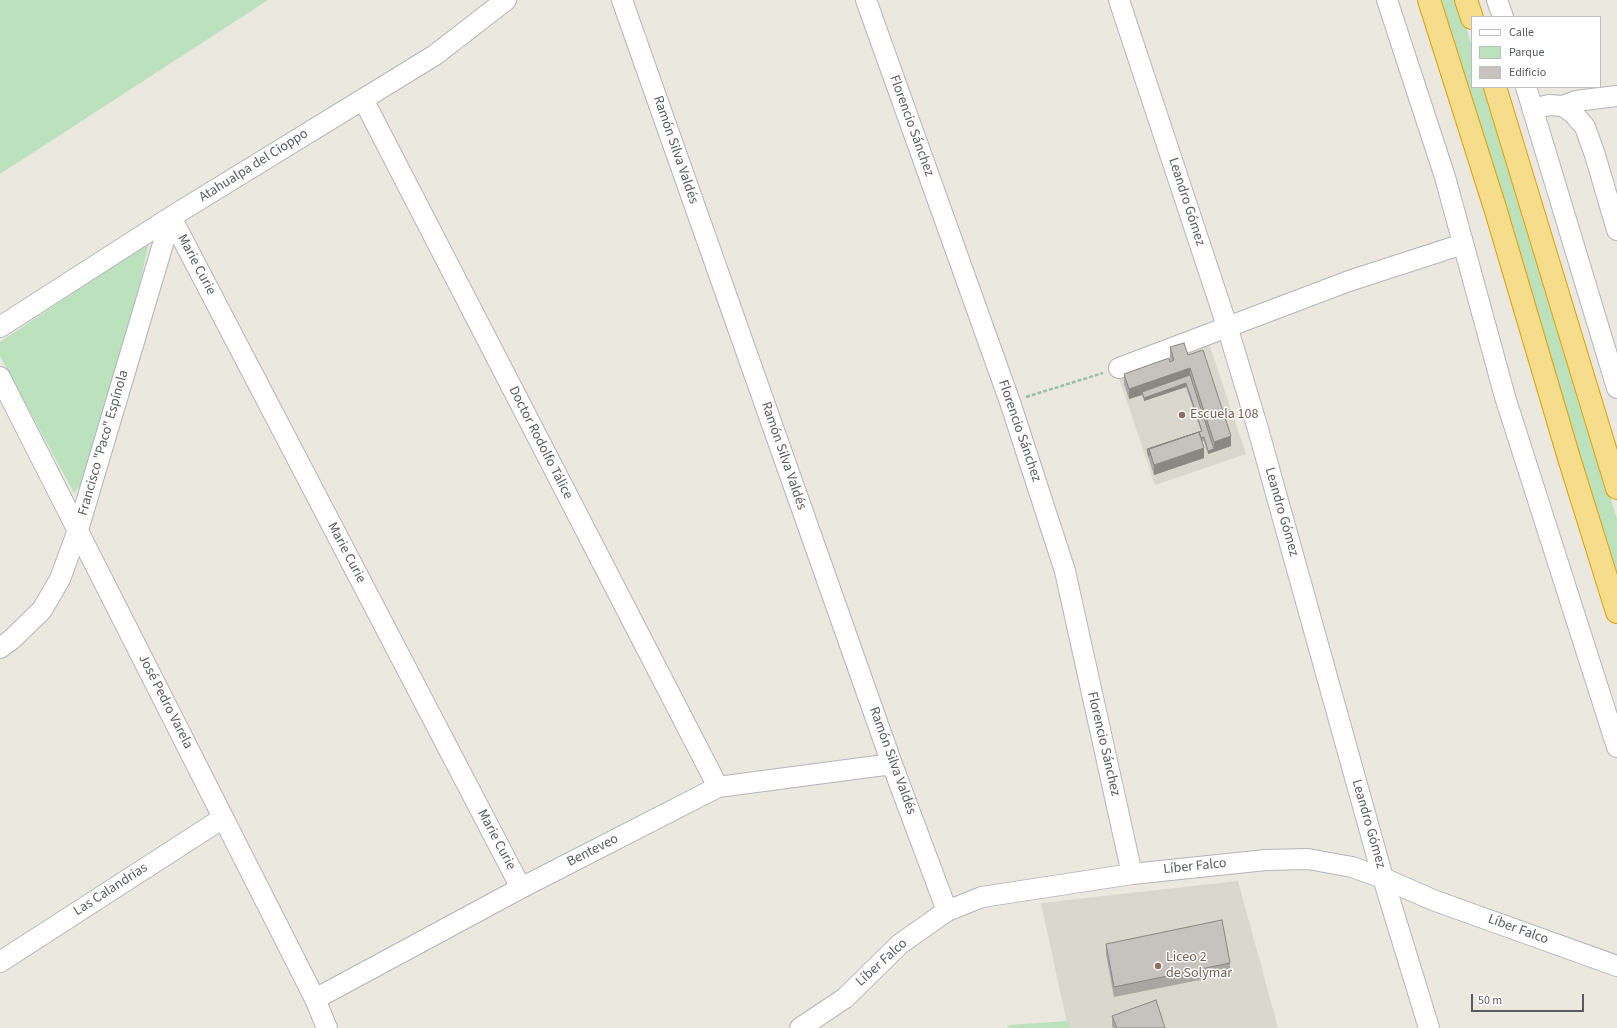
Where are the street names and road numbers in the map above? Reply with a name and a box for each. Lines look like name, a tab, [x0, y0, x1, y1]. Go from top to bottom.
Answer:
street label: Florencio Sánchez	[885, 73, 937, 179]
street label: Ramón Silva Valdés	[649, 94, 701, 206]
street label: Atahualpa del Cioppo	[196, 126, 312, 206]
street label: Leandro Gómez	[1164, 156, 1208, 248]
street label: Marie Curie	[173, 232, 219, 298]
street label: Francisco "Paco" Espínola	[75, 368, 133, 518]
street label: Florencio Sánchez	[994, 378, 1044, 484]
street label: Doctor Rodolfo Tálice	[504, 384, 576, 502]
street label: Ramón Silva Valdés	[757, 400, 809, 512]
street label: Leandro Gómez	[1260, 466, 1302, 558]
street label: Marie Curie	[323, 520, 369, 586]
street label: José Pedro Varela	[134, 652, 196, 752]
street label: Florencio Sánchez	[1083, 690, 1123, 798]
street label: Ramón Silva Valdés	[865, 705, 919, 817]
street label: Leandro Gómez	[1347, 778, 1389, 870]
street label: Marie Curie	[473, 807, 519, 873]
street label: Benteveo	[565, 831, 621, 871]
street label: Líber Falco	[1163, 855, 1227, 879]
street label: Las Calandrias	[71, 860, 151, 920]
street label: Líber Falco	[1485, 911, 1551, 949]
street label: Líber Falco	[853, 936, 911, 990]

